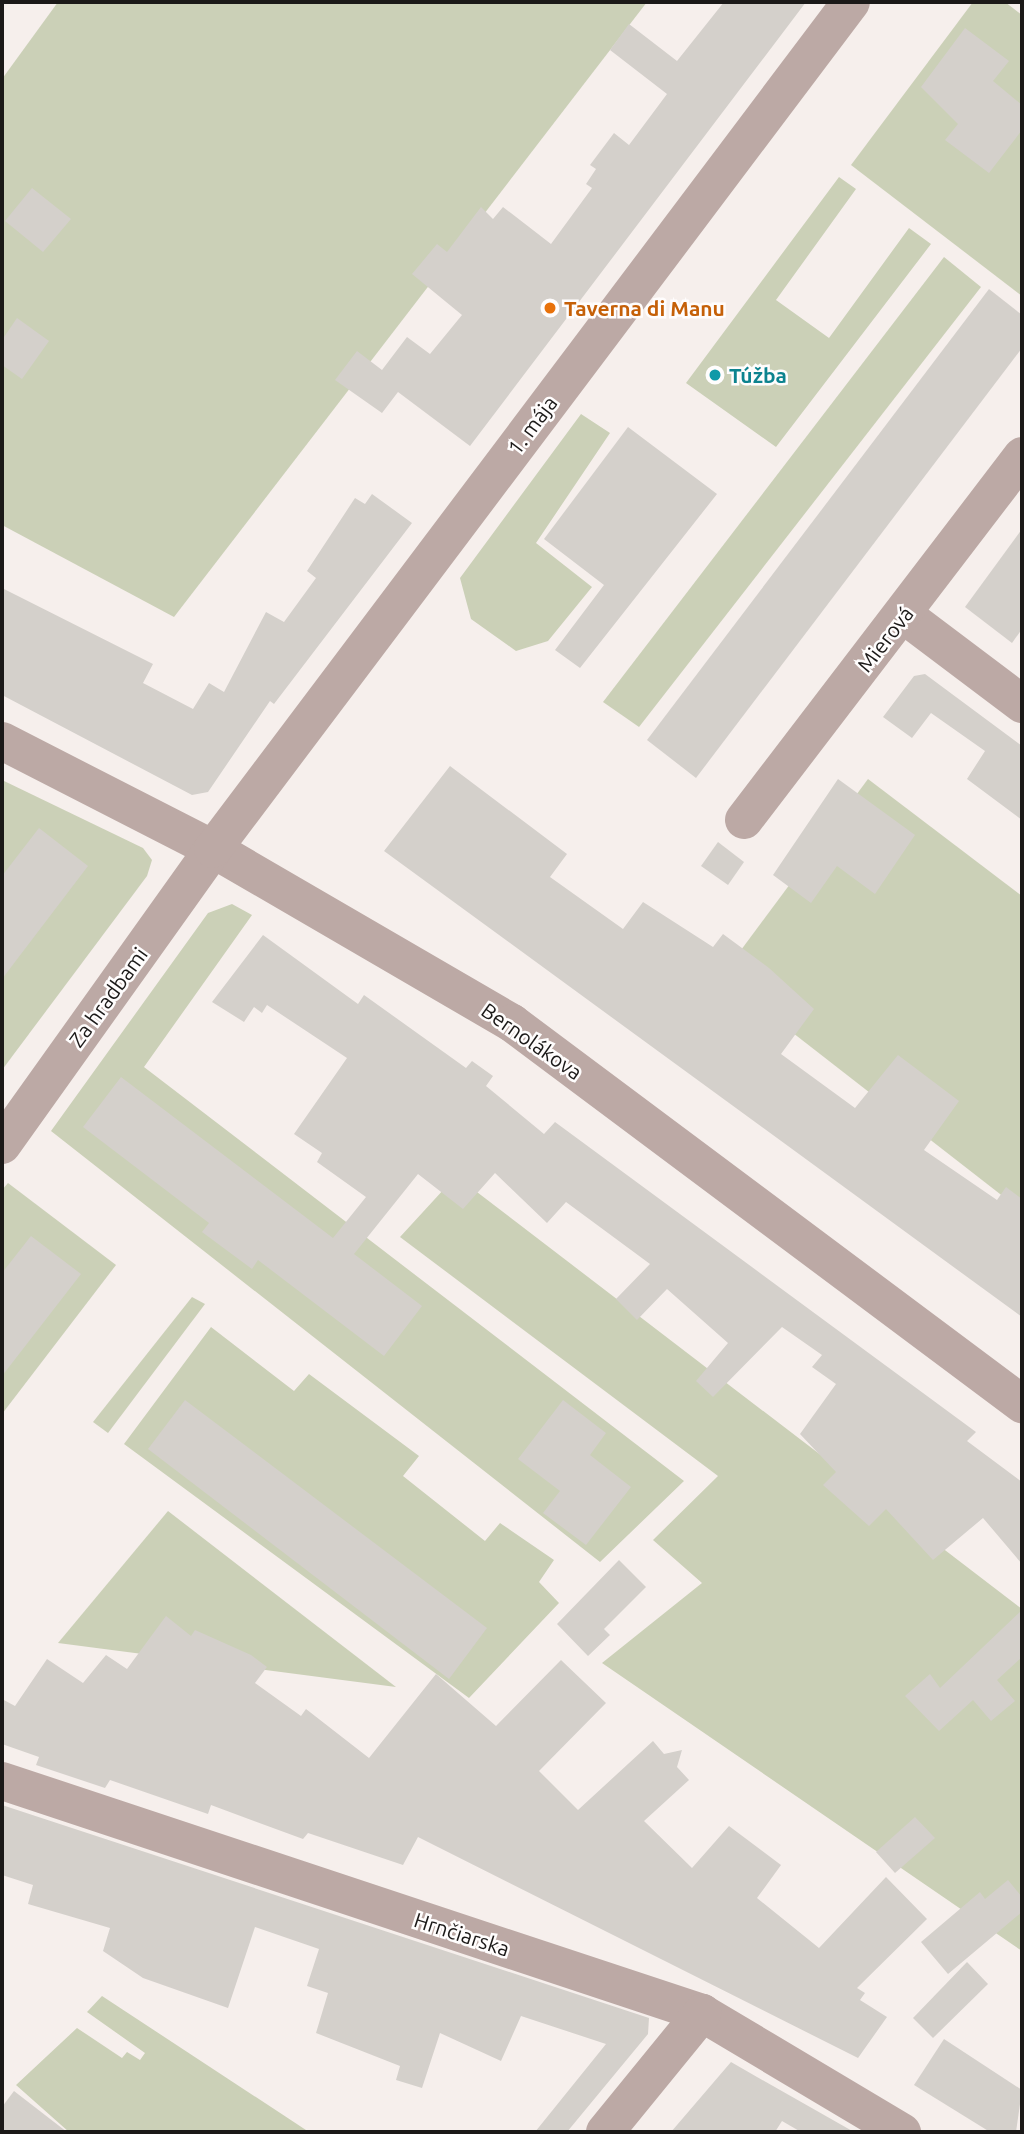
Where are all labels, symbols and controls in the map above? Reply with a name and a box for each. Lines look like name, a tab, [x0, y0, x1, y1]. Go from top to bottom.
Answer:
place label: Taverna di Manu	[564, 295, 725, 321]
marker: Taverna di Manu	[542, 300, 558, 316]
place label: Túžba	[729, 362, 787, 388]
marker: Túžba	[707, 367, 723, 383]
street label: 1. mája	[502, 391, 562, 459]
street label: Mierová	[852, 601, 918, 677]
street label: Za hradbami	[63, 942, 153, 1052]
street label: Bernolákova	[477, 997, 587, 1085]
street label: Hrnčiarska	[411, 1907, 513, 1961]

